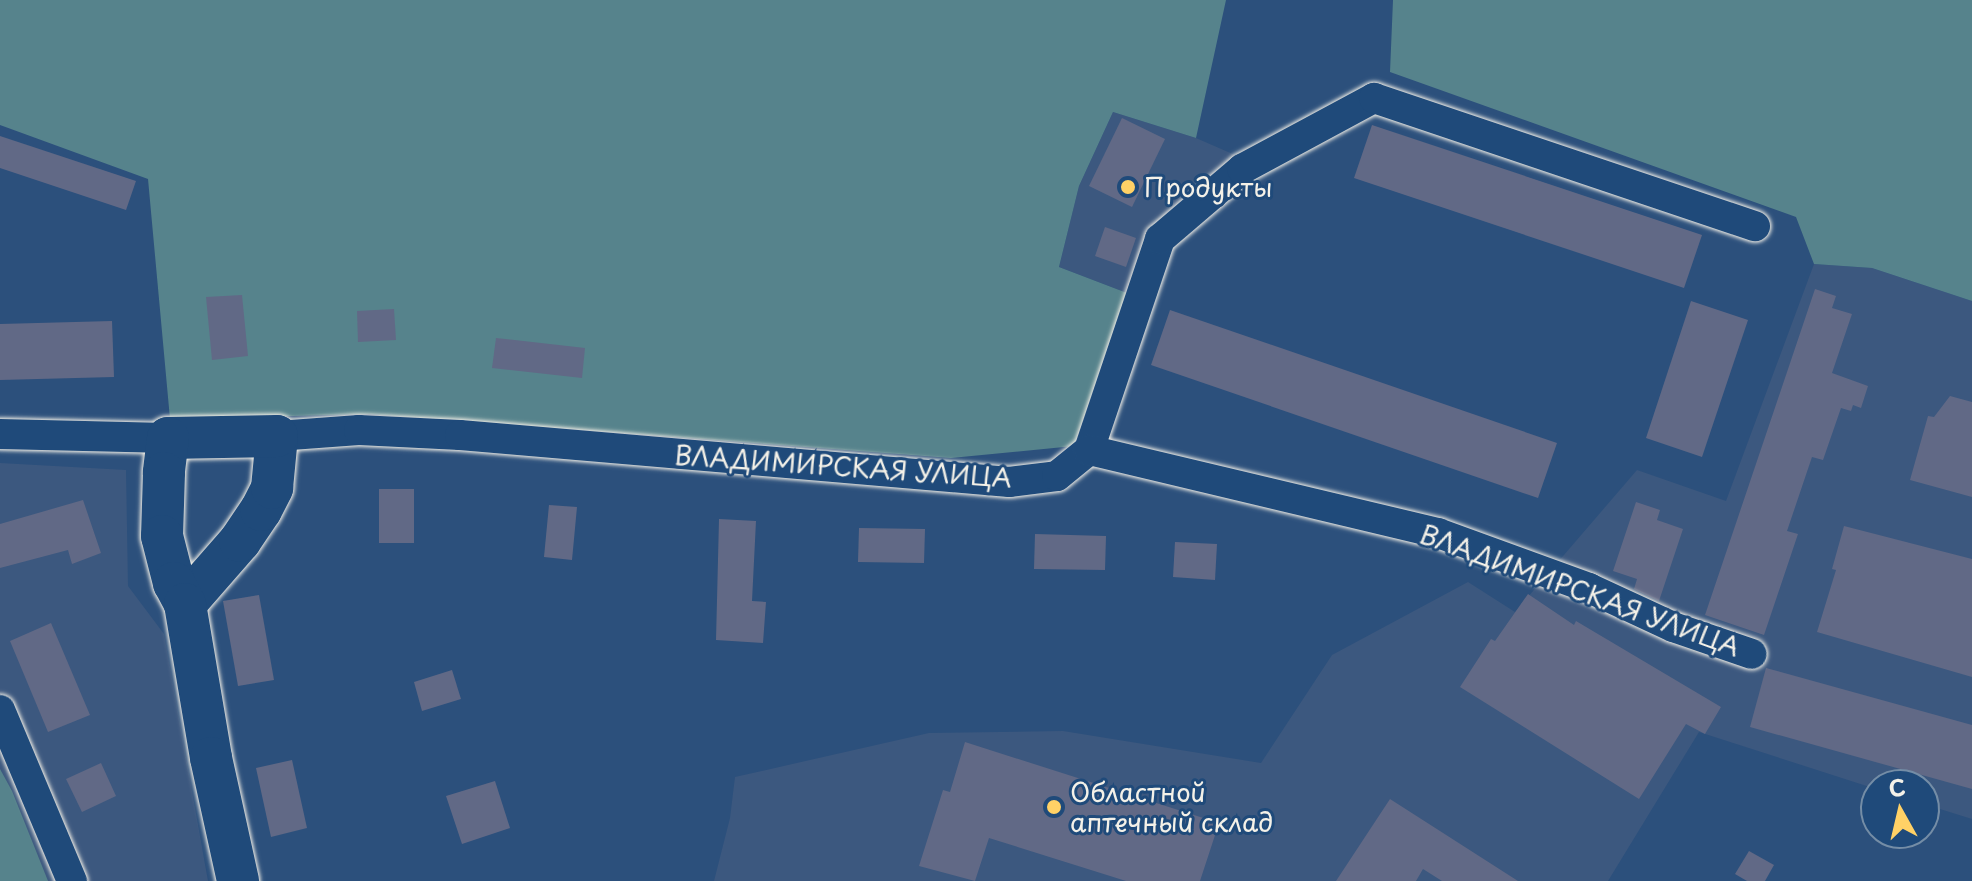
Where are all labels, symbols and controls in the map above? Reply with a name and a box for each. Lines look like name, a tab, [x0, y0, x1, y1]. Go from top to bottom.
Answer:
place label: Продукты	[1144, 171, 1272, 203]
marker: Продукты	[1119, 178, 1137, 196]
street label: ВЛАДИМИРСКАЯ УЛИЦА	[673, 439, 1013, 493]
street label: ВЛАДИМИРСКАЯ УЛИЦА	[1416, 518, 1744, 662]
north arrow	[1860, 769, 1940, 849]
text: С	[1886, 769, 1907, 804]
place label: Областной аптечный склад	[1070, 776, 1273, 838]
marker: Областной аптечный склад	[1045, 798, 1063, 816]

